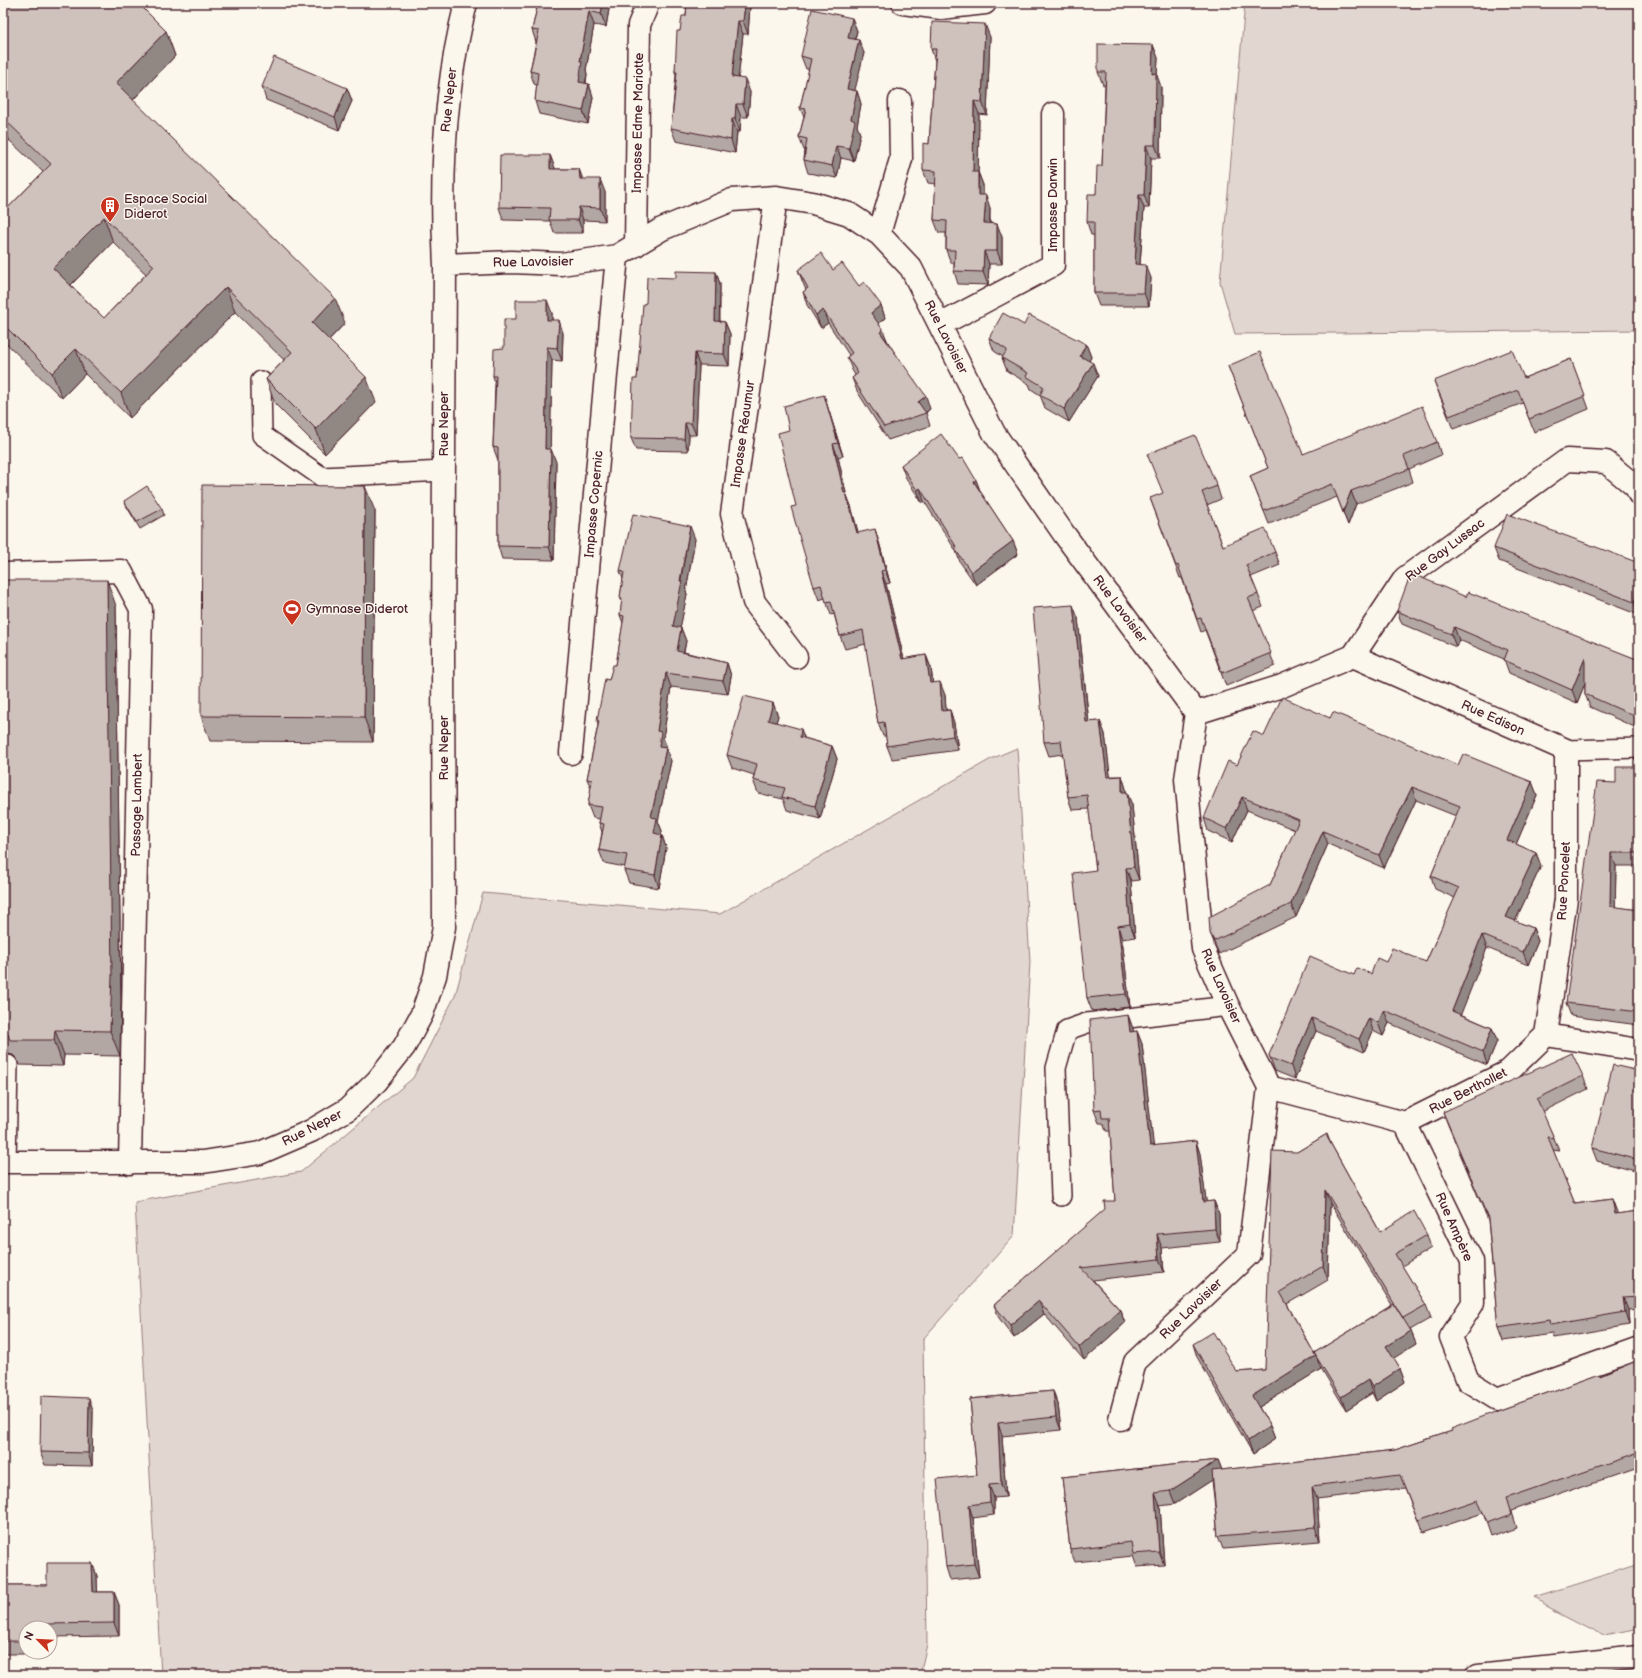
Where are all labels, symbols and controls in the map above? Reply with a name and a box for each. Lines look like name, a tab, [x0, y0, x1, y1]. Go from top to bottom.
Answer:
street label: Impasse Edme Mariotte	[629, 52, 647, 193]
street label: Rue Neper	[438, 66, 460, 133]
street label: Impasse Darwin	[1045, 158, 1061, 252]
place label: Espace Social Diderot	[124, 191, 207, 222]
building icon: Espace Social Diderot	[99, 195, 121, 223]
street label: Rue Lavoisier	[493, 253, 574, 271]
street label: Rue Lavoisier	[921, 297, 972, 377]
street label: Impasse Réaumur	[728, 379, 758, 489]
street label: Rue Neper	[436, 391, 452, 457]
street label: Impasse Copernic	[581, 450, 607, 558]
street label: Rue Gay Lussac	[1402, 515, 1488, 585]
street label: Rue Lavoisier	[1089, 572, 1151, 646]
sports icon: Gymnase Diderot	[281, 598, 303, 626]
place label: Gymnase Diderot	[306, 601, 408, 617]
street label: Rue Edison	[1459, 697, 1527, 739]
street label: Rue Neper	[436, 715, 452, 781]
street label: Passage Lambert	[128, 753, 146, 857]
street label: Rue Poncelet	[1554, 841, 1574, 921]
street label: Rue Lavoisier	[1197, 946, 1245, 1026]
street label: Rue Berthollet	[1426, 1065, 1510, 1117]
street label: Rue Neper	[279, 1106, 345, 1150]
street label: Rue Ampère	[1432, 1190, 1476, 1264]
street label: Rue Lavoisier	[1156, 1275, 1226, 1343]
north arrow	[18, 1620, 58, 1660]
text: N	[22, 1630, 37, 1643]

